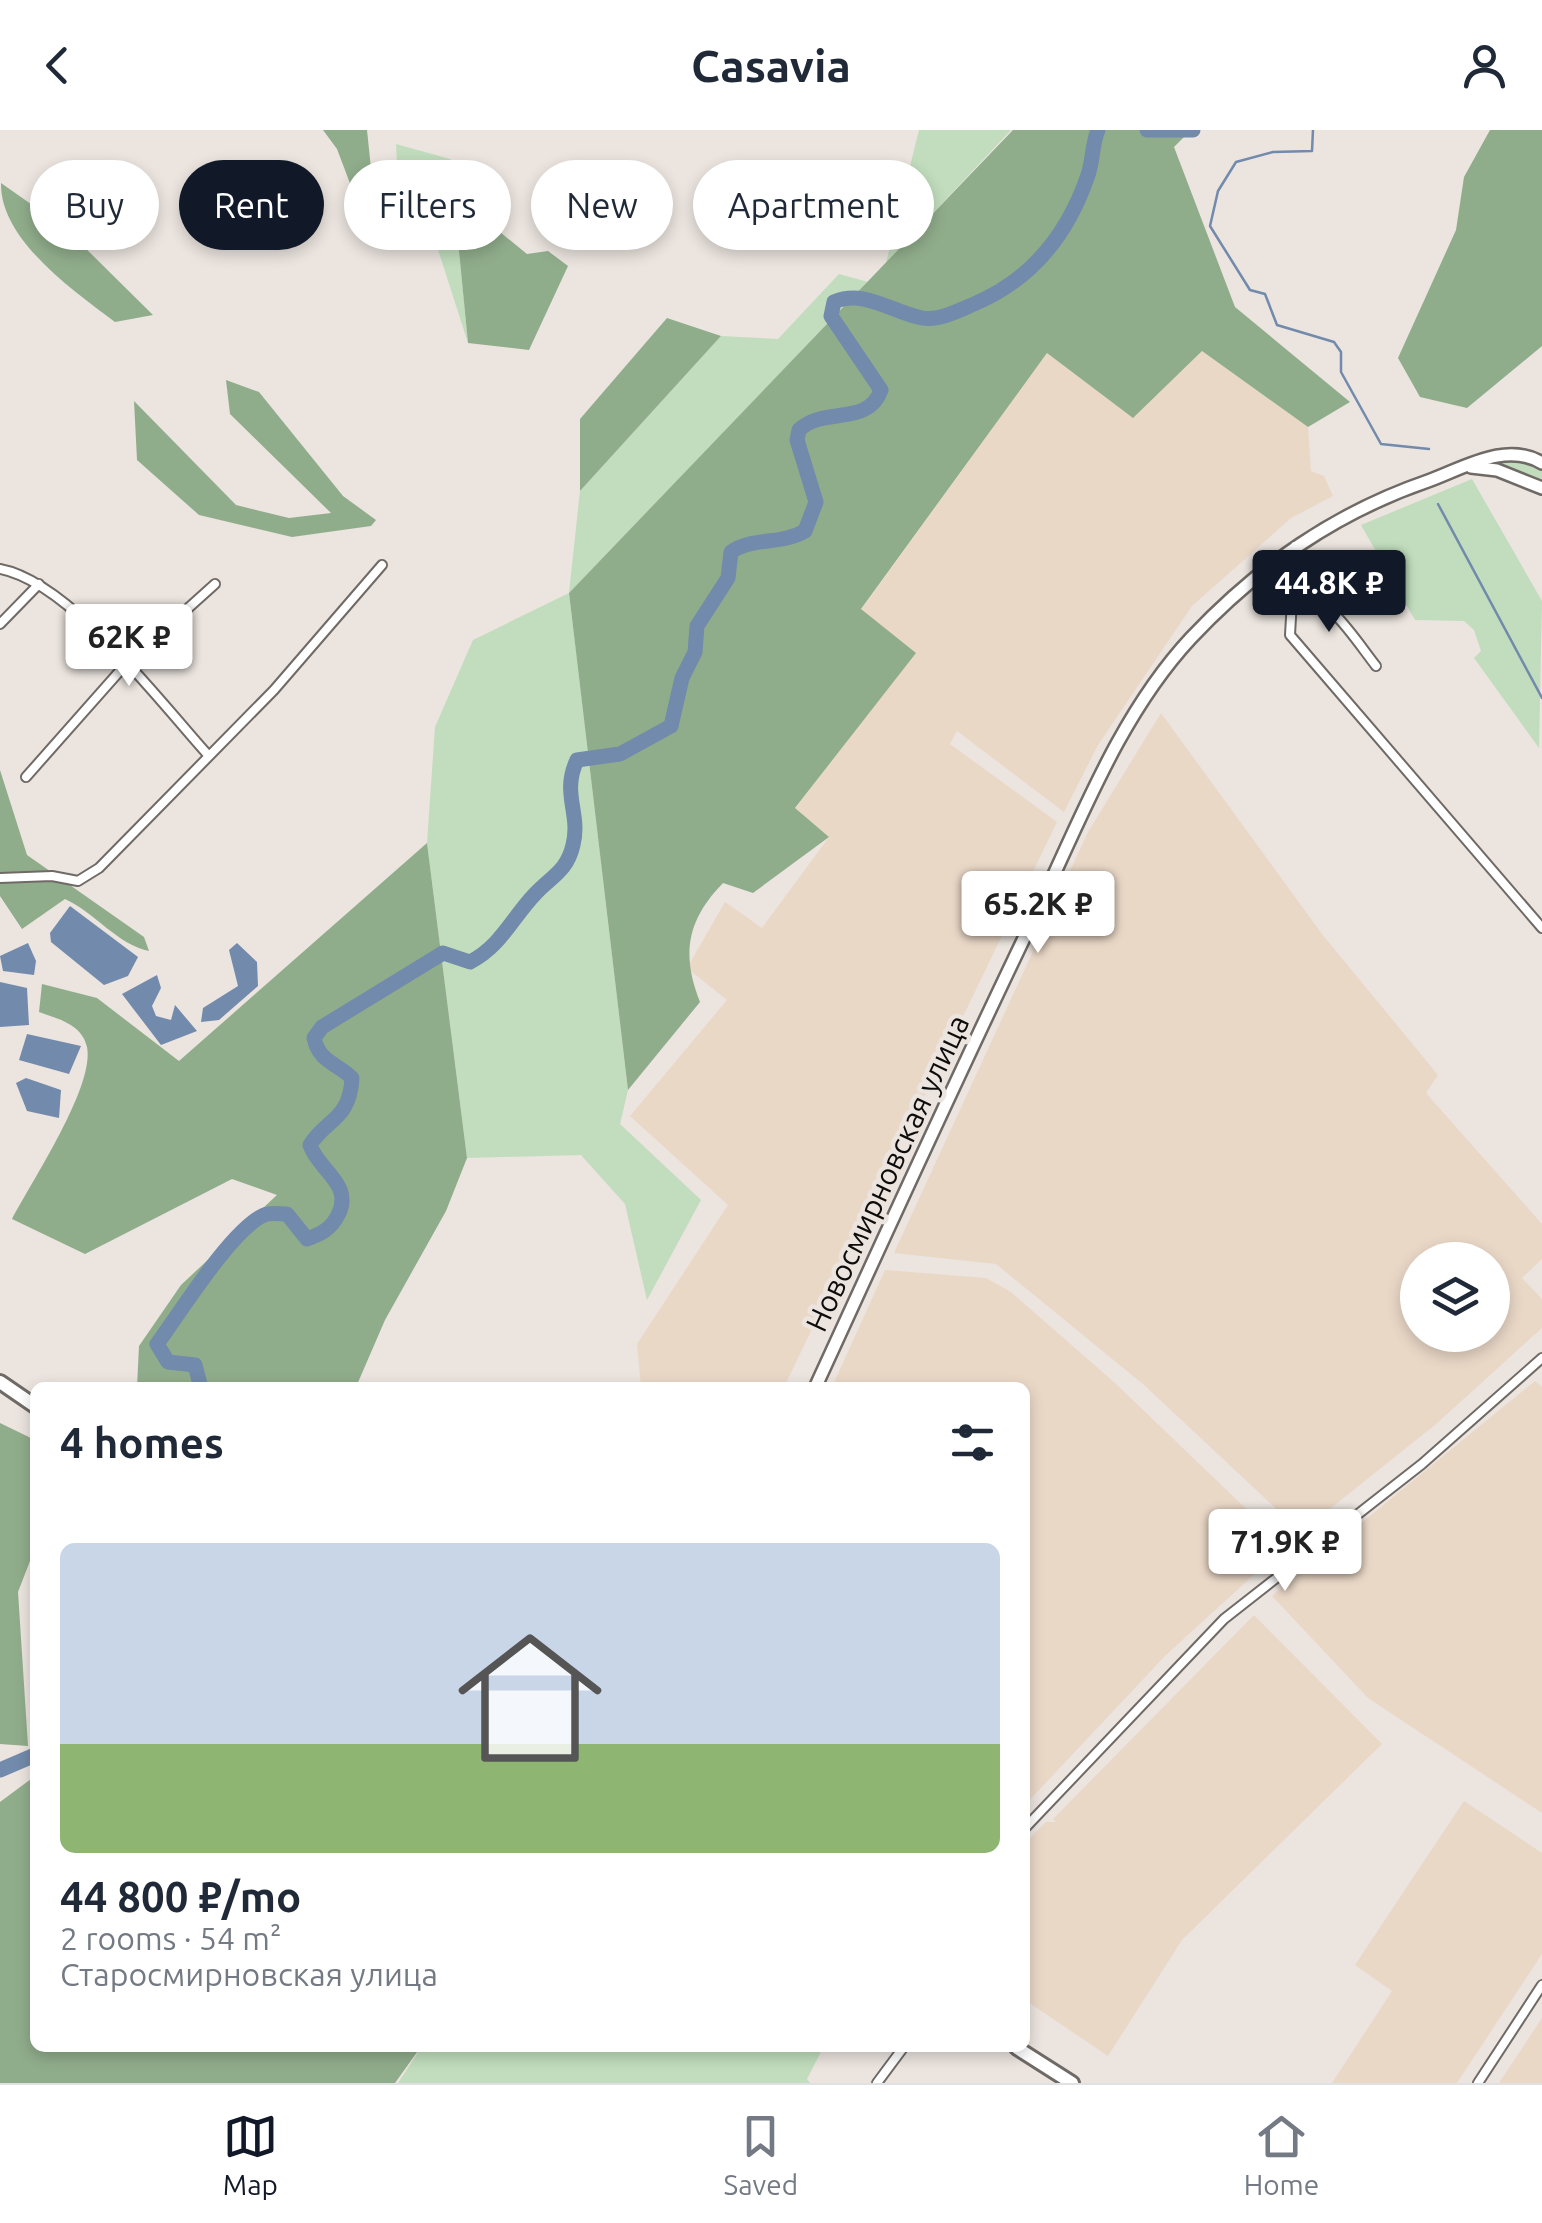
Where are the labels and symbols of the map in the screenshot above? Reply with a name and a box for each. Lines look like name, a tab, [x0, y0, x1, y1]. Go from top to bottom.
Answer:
pin: 44.8K ₽	[1237, 550, 1421, 635]
pin: 62K ₽	[59, 604, 199, 689]
pin: 65.2K ₽	[946, 871, 1130, 956]
street label: Новосмирновская улица	[799, 1009, 975, 1337]
pin: 71.9K ₽	[1193, 1509, 1377, 1594]

